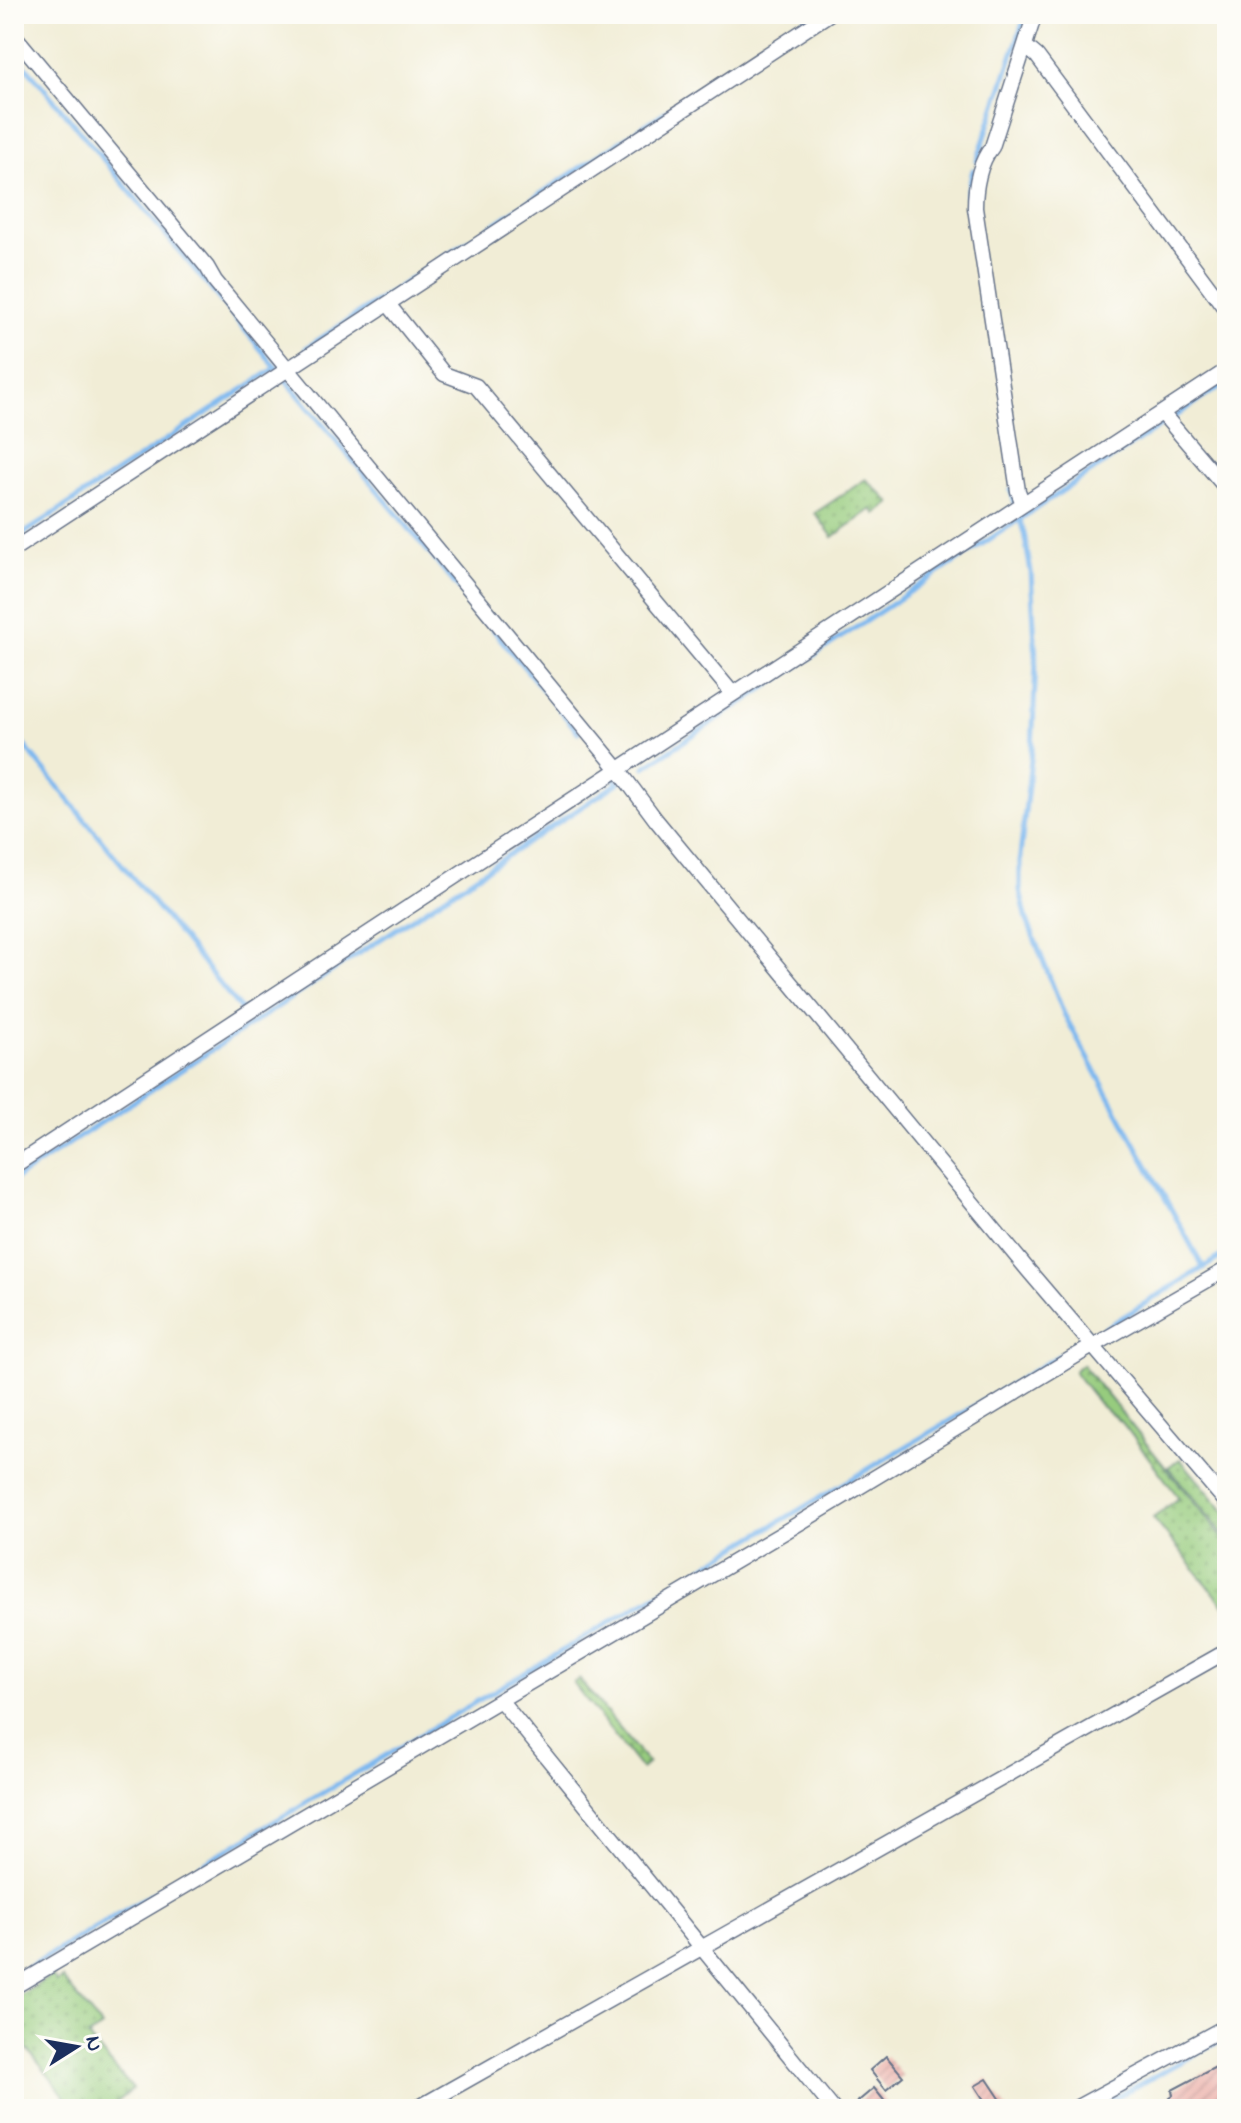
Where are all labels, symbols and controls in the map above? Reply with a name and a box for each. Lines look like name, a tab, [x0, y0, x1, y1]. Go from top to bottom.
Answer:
north arrow	[36, 2007, 116, 2087]
text: N	[76, 2033, 110, 2054]

